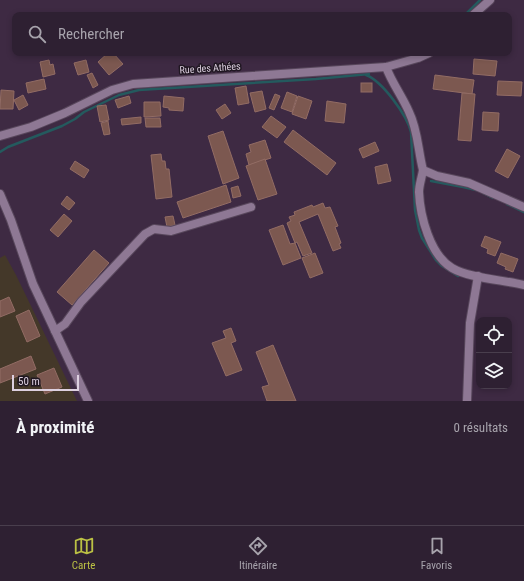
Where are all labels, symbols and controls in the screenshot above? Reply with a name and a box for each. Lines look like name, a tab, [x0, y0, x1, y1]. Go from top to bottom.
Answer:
search box	[12, 12, 512, 56]
icon: search	[26, 23, 48, 45]
text: Rechercher	[58, 25, 124, 43]
street label: Rue des Athées	[179, 60, 241, 76]
map controls	[476, 317, 512, 389]
button: locate	[476, 317, 512, 353]
button: layers	[476, 353, 512, 389]
scale bar	[12, 373, 79, 392]
text: 50 m	[18, 375, 40, 388]
text: À proximité	[16, 417, 94, 437]
text: 0 résultats	[454, 420, 508, 435]
tab: Carte	[72, 535, 95, 572]
tab: Itinéraire	[239, 535, 277, 572]
tab: Favoris	[421, 535, 452, 572]

